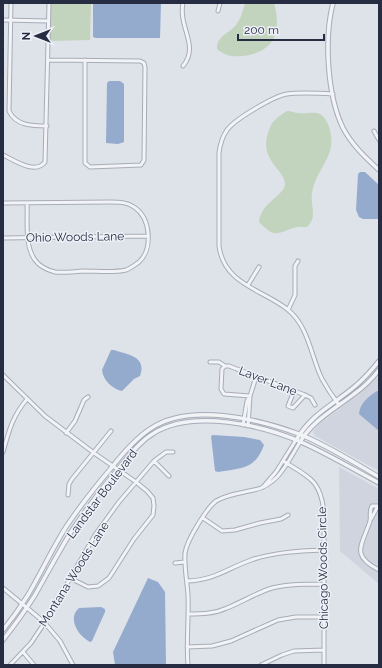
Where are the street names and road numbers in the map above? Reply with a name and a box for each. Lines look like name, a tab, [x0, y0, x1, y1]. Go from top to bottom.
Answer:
street label: Ohio Woods Lane	[26, 229, 124, 245]
street label: Laver Lane	[237, 364, 299, 398]
street label: Landstar Boulevard	[64, 447, 140, 541]
street label: Chicago Woods Circle	[315, 507, 331, 629]
street label: Montana Woods Lane	[36, 519, 112, 629]

